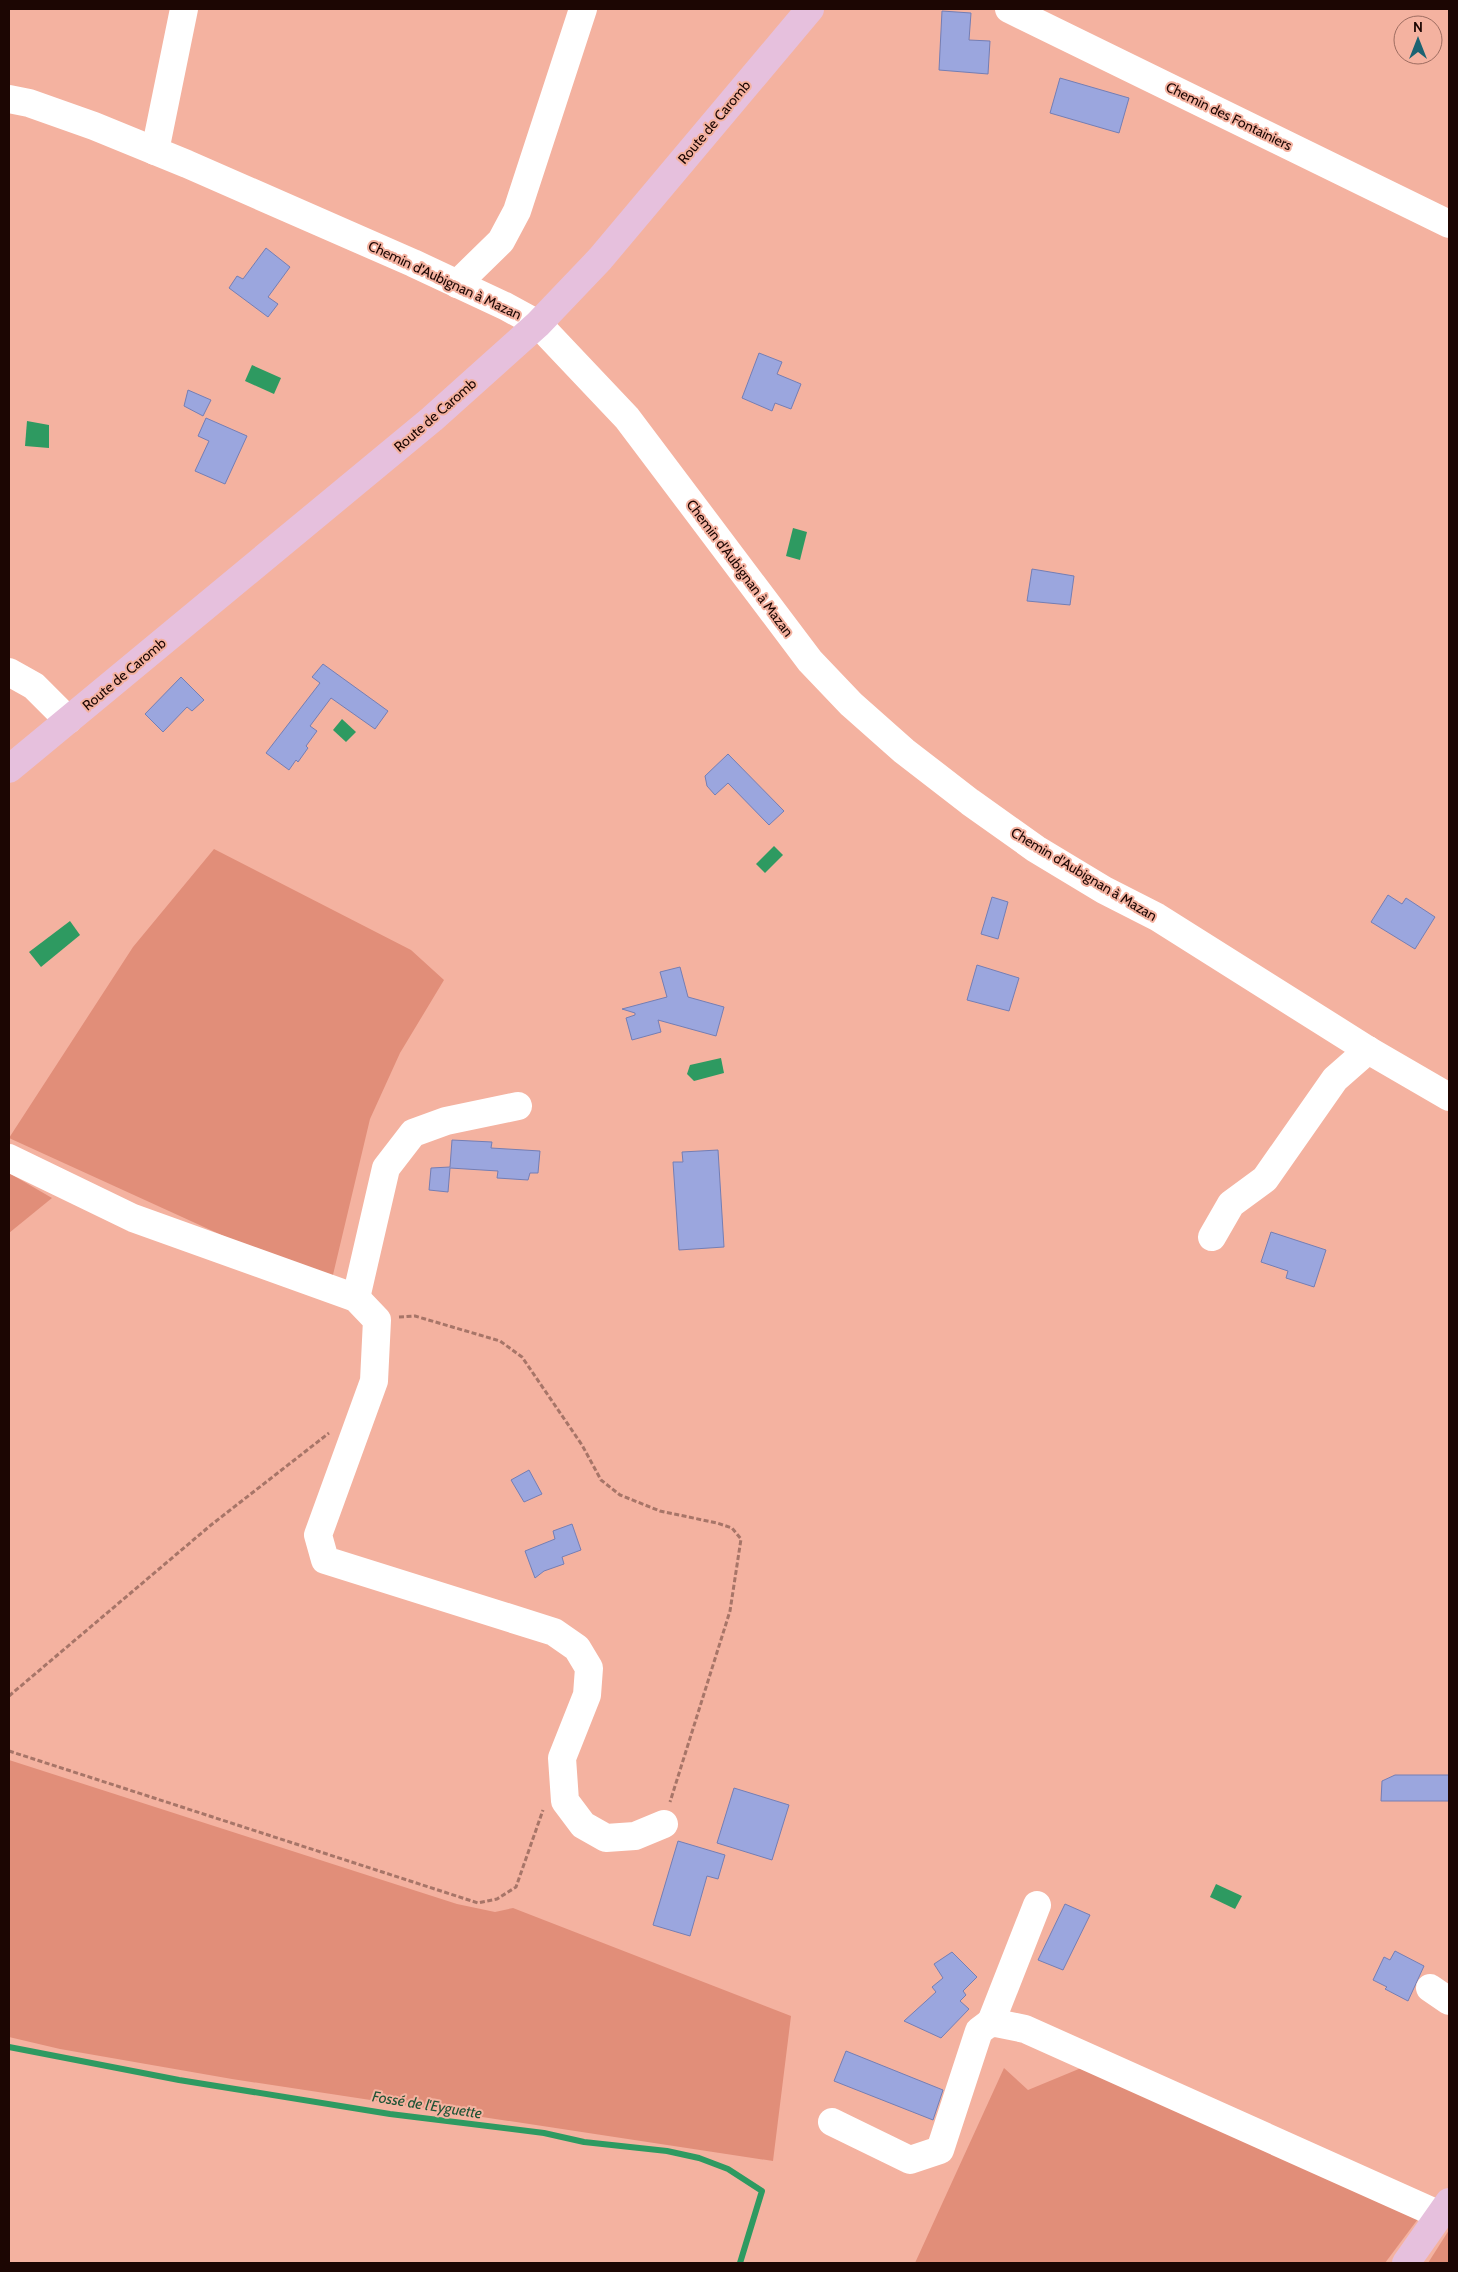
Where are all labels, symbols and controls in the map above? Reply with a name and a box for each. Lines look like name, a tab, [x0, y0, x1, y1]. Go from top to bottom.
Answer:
north arrow	[1393, 15, 1443, 65]
text: N	[1413, 18, 1423, 36]
street label: Route de Caromb	[674, 76, 754, 167]
street label: Chemin des Fontainiers	[1163, 78, 1295, 154]
street label: Chemin d'Aubignan à Mazan	[365, 237, 525, 324]
street label: Route de Caromb	[390, 374, 480, 456]
street label: Chemin d'Aubignan à Mazan	[682, 496, 798, 640]
street label: Route de Caromb	[79, 634, 170, 714]
street label: Chemin d'Aubignan à Mazan	[1008, 823, 1160, 925]
water label: Fossé de l'Eyguette	[371, 2087, 483, 2123]

